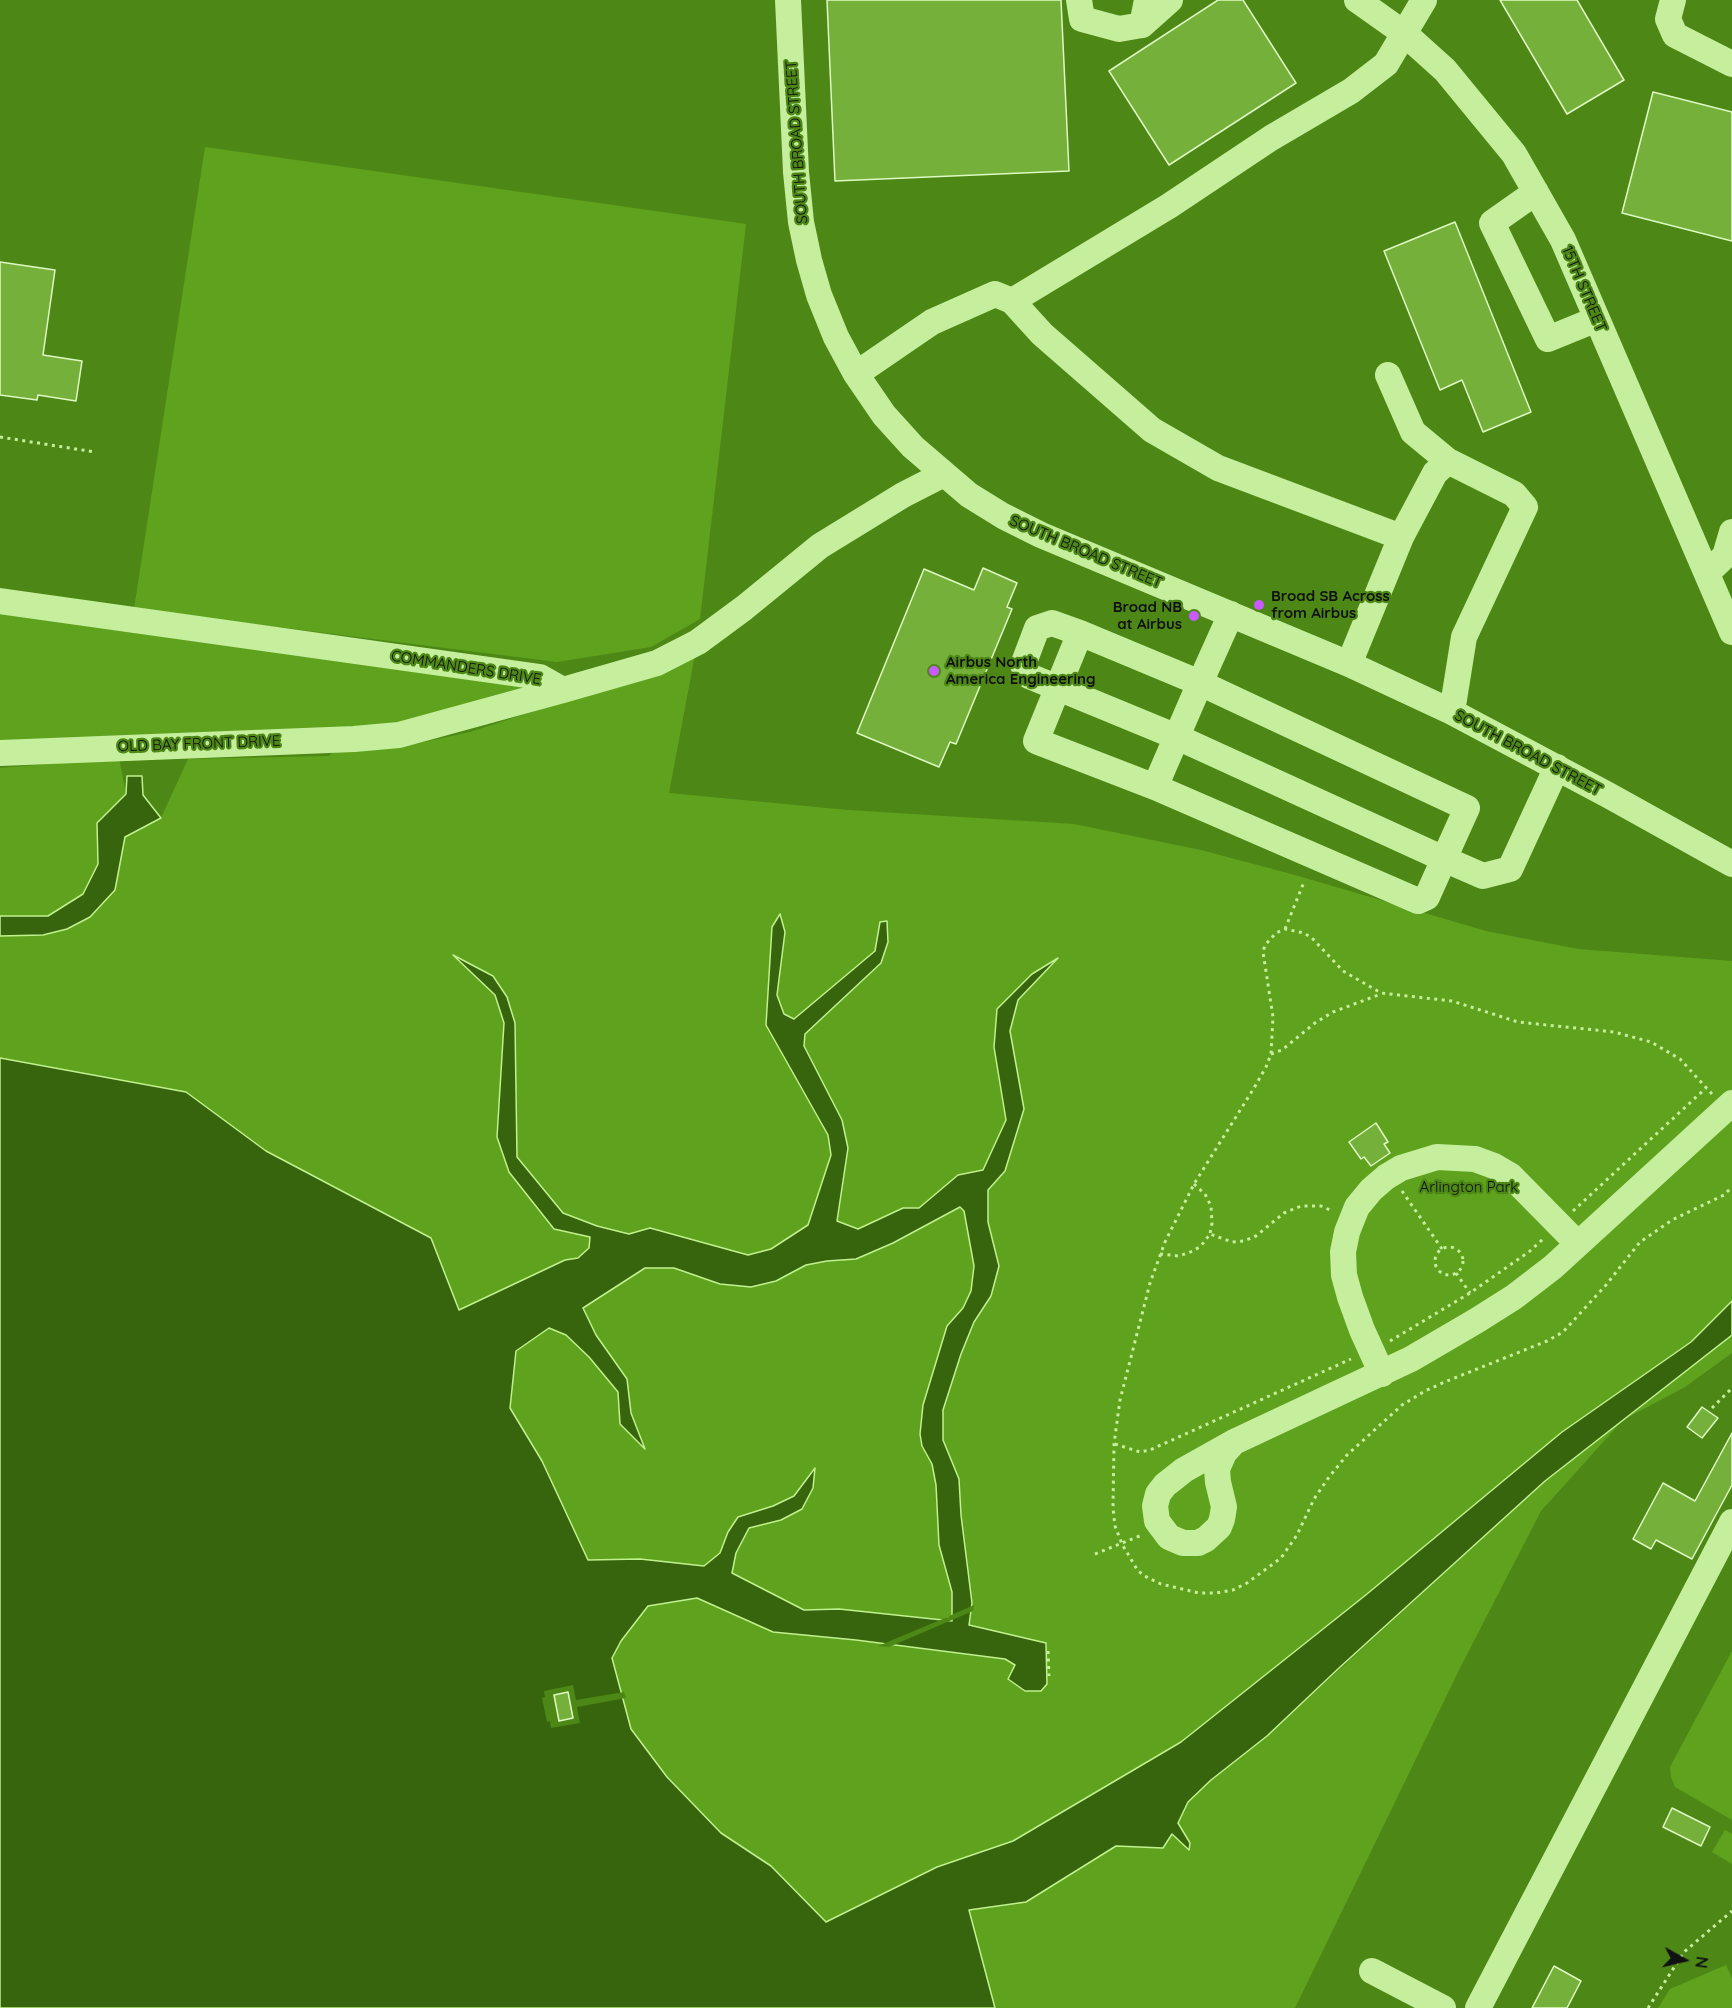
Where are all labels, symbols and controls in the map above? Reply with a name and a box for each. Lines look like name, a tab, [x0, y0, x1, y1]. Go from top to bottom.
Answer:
street label: SOUTH BROAD STREET	[782, 60, 812, 224]
street label: 15TH STREET	[1558, 243, 1610, 335]
street label: SOUTH BROAD STREET	[1007, 512, 1165, 592]
place label: Broad SB Across from Airbus	[1271, 587, 1390, 622]
place label: Broad NB at Airbus	[1113, 598, 1182, 633]
marker: Broad SB Across from Airbus	[1252, 598, 1266, 612]
marker: Broad NB at Airbus	[1187, 609, 1201, 623]
street label: COMMANDERS DRIVE	[390, 647, 542, 689]
place label: Airbus North America Engineering	[946, 653, 1096, 688]
marker: Airbus North America Engineering	[927, 664, 941, 678]
street label: SOUTH BROAD STREET	[1451, 707, 1605, 799]
street label: OLD BAY FRONT DRIVE	[117, 732, 281, 756]
park label: Arlington Park	[1420, 1178, 1518, 1196]
north arrow	[1654, 1930, 1714, 1990]
text: N	[1691, 1955, 1713, 1970]

